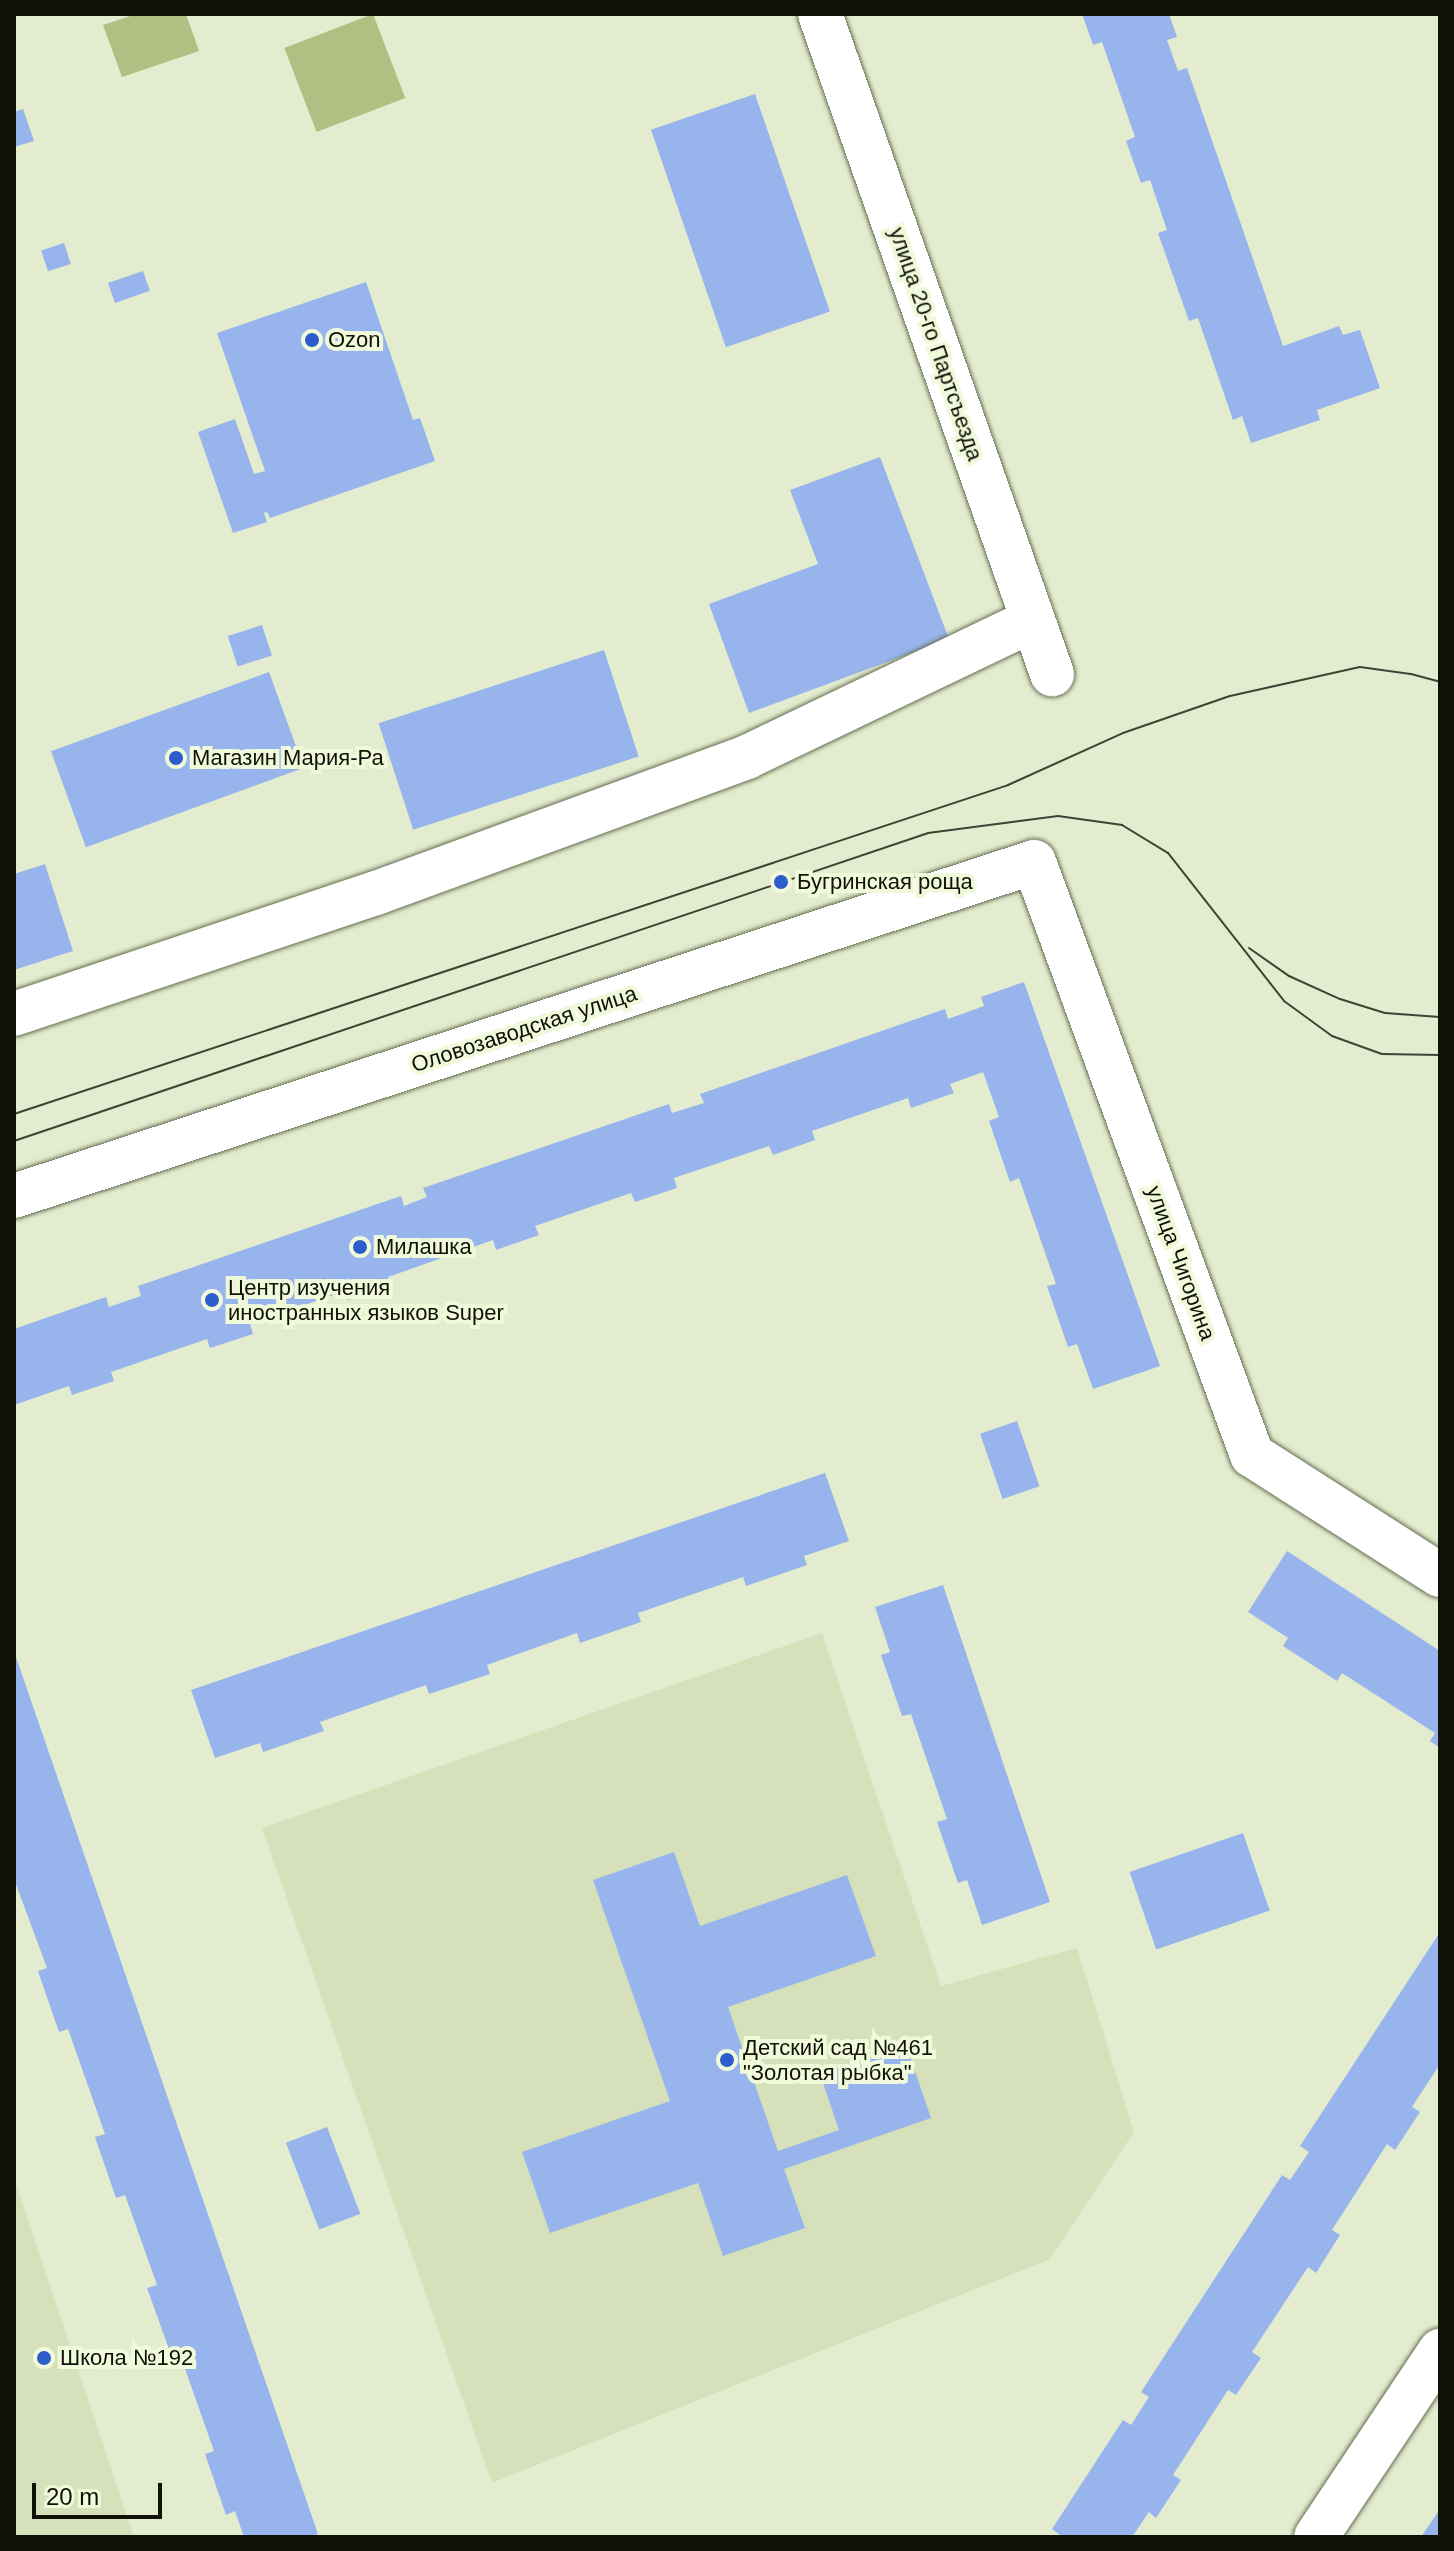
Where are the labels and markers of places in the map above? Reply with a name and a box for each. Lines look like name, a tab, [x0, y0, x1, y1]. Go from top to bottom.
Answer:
place label: Ozon	[328, 327, 381, 353]
marker: Ozon	[303, 331, 321, 349]
place label: Магазин Мария-Ра	[192, 745, 384, 771]
marker: Магазин Мария-Ра	[167, 749, 185, 767]
place label: Бугринская роща	[797, 869, 973, 895]
marker: Бугринская роща	[772, 873, 790, 891]
place label: Милашка	[376, 1234, 472, 1260]
marker: Милашка	[351, 1238, 369, 1256]
place label: Центр изучения иностранных языков Super	[228, 1274, 504, 1326]
marker: Центр изучения иностранных языков Super	[203, 1291, 221, 1309]
place label: Детский сад №461 "Золотая рыбка"	[743, 2034, 933, 2086]
marker: Детский сад №461 "Золотая рыбка"	[718, 2051, 736, 2069]
place label: Школа №192	[60, 2345, 193, 2371]
marker: Школа №192	[35, 2349, 53, 2367]

